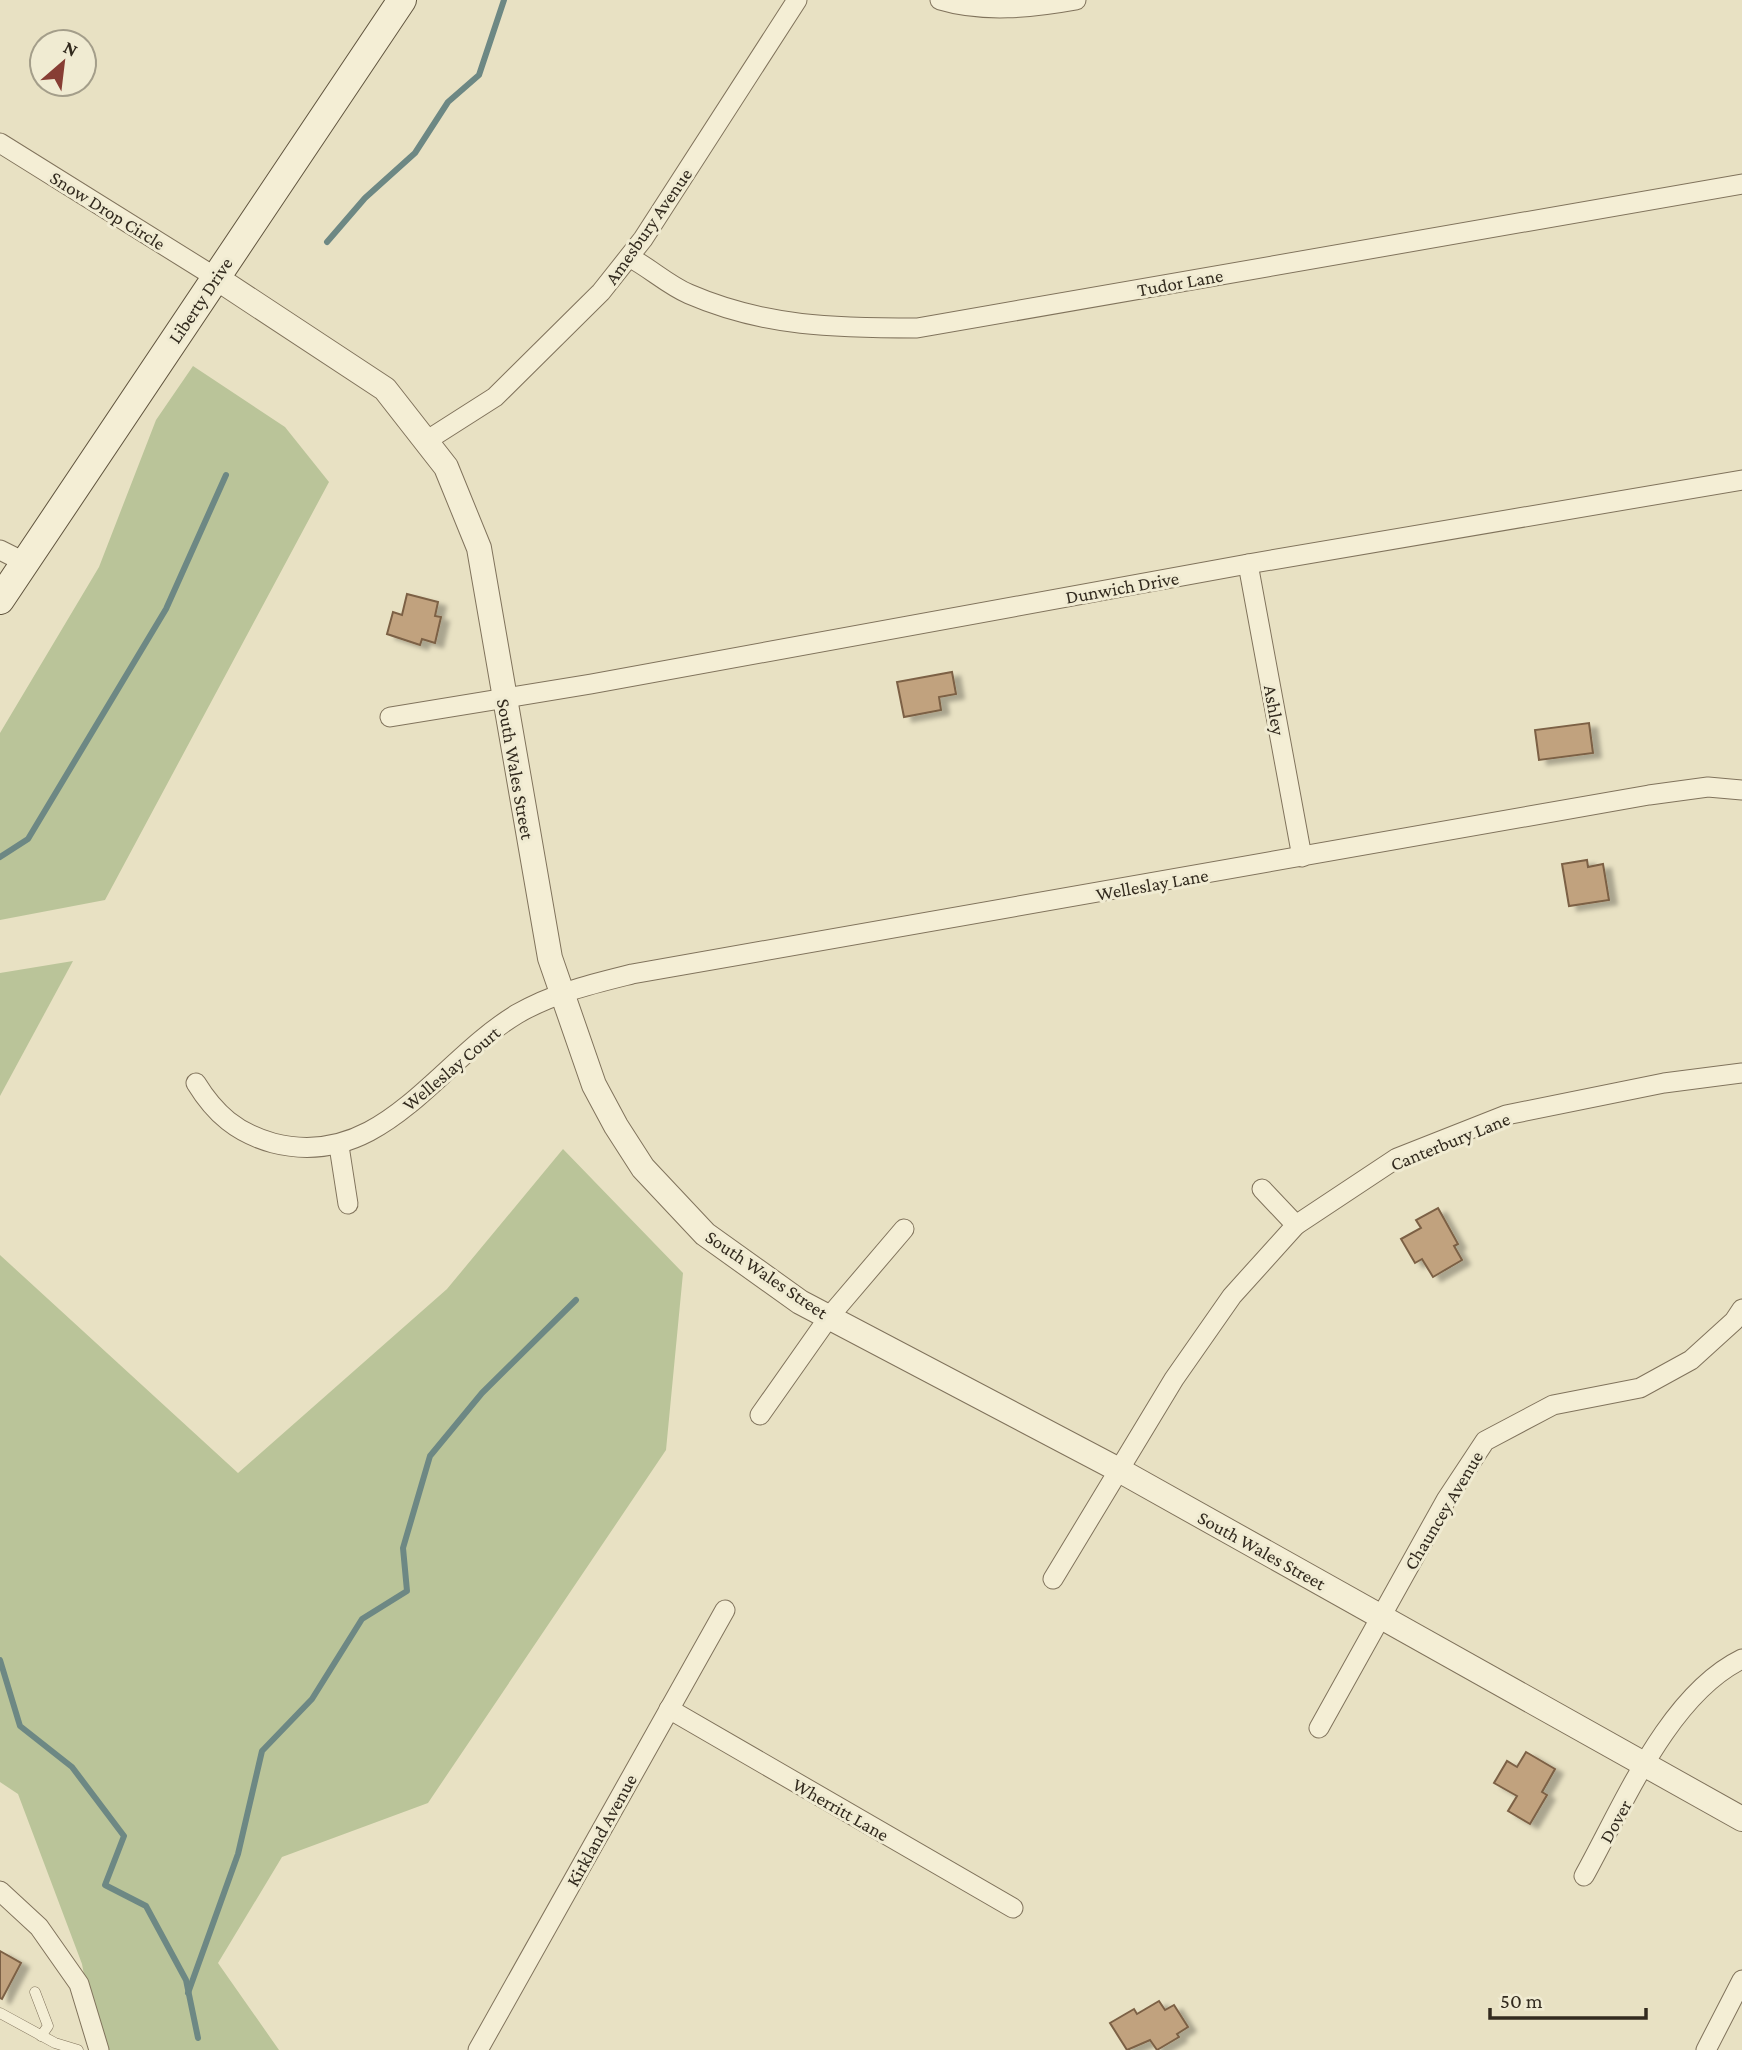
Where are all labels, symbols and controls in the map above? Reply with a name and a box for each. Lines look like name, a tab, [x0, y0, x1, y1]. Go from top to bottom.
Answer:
north arrow	[28, 28, 98, 98]
text: N	[60, 36, 81, 61]
street label: Amesbury Avenue	[601, 164, 696, 288]
street label: Snow Drop Circle	[46, 167, 169, 254]
street label: Liberty Drive	[164, 253, 237, 347]
street label: Tudor Lane	[1135, 265, 1225, 300]
street label: Dunwich Drive	[1064, 567, 1180, 608]
street label: Ashley	[1260, 683, 1289, 737]
street label: South Wales Street	[493, 697, 538, 842]
street label: Welleslay Lane	[1094, 864, 1210, 905]
street label: Welleslay Court	[398, 1021, 505, 1115]
street label: Canterbury Lane	[1387, 1108, 1513, 1175]
street label: South Wales Street	[702, 1226, 832, 1323]
street label: Chauncey Avenue	[1400, 1447, 1487, 1573]
street label: South Wales Street	[1194, 1507, 1330, 1595]
street label: Kirkland Avenue	[562, 1770, 641, 1890]
street label: Wherritt Lane	[789, 1773, 893, 1845]
street label: Dover	[1595, 1796, 1636, 1846]
scale bar	[1490, 1976, 1646, 2020]
text: 50 m	[1500, 1989, 1543, 2013]

